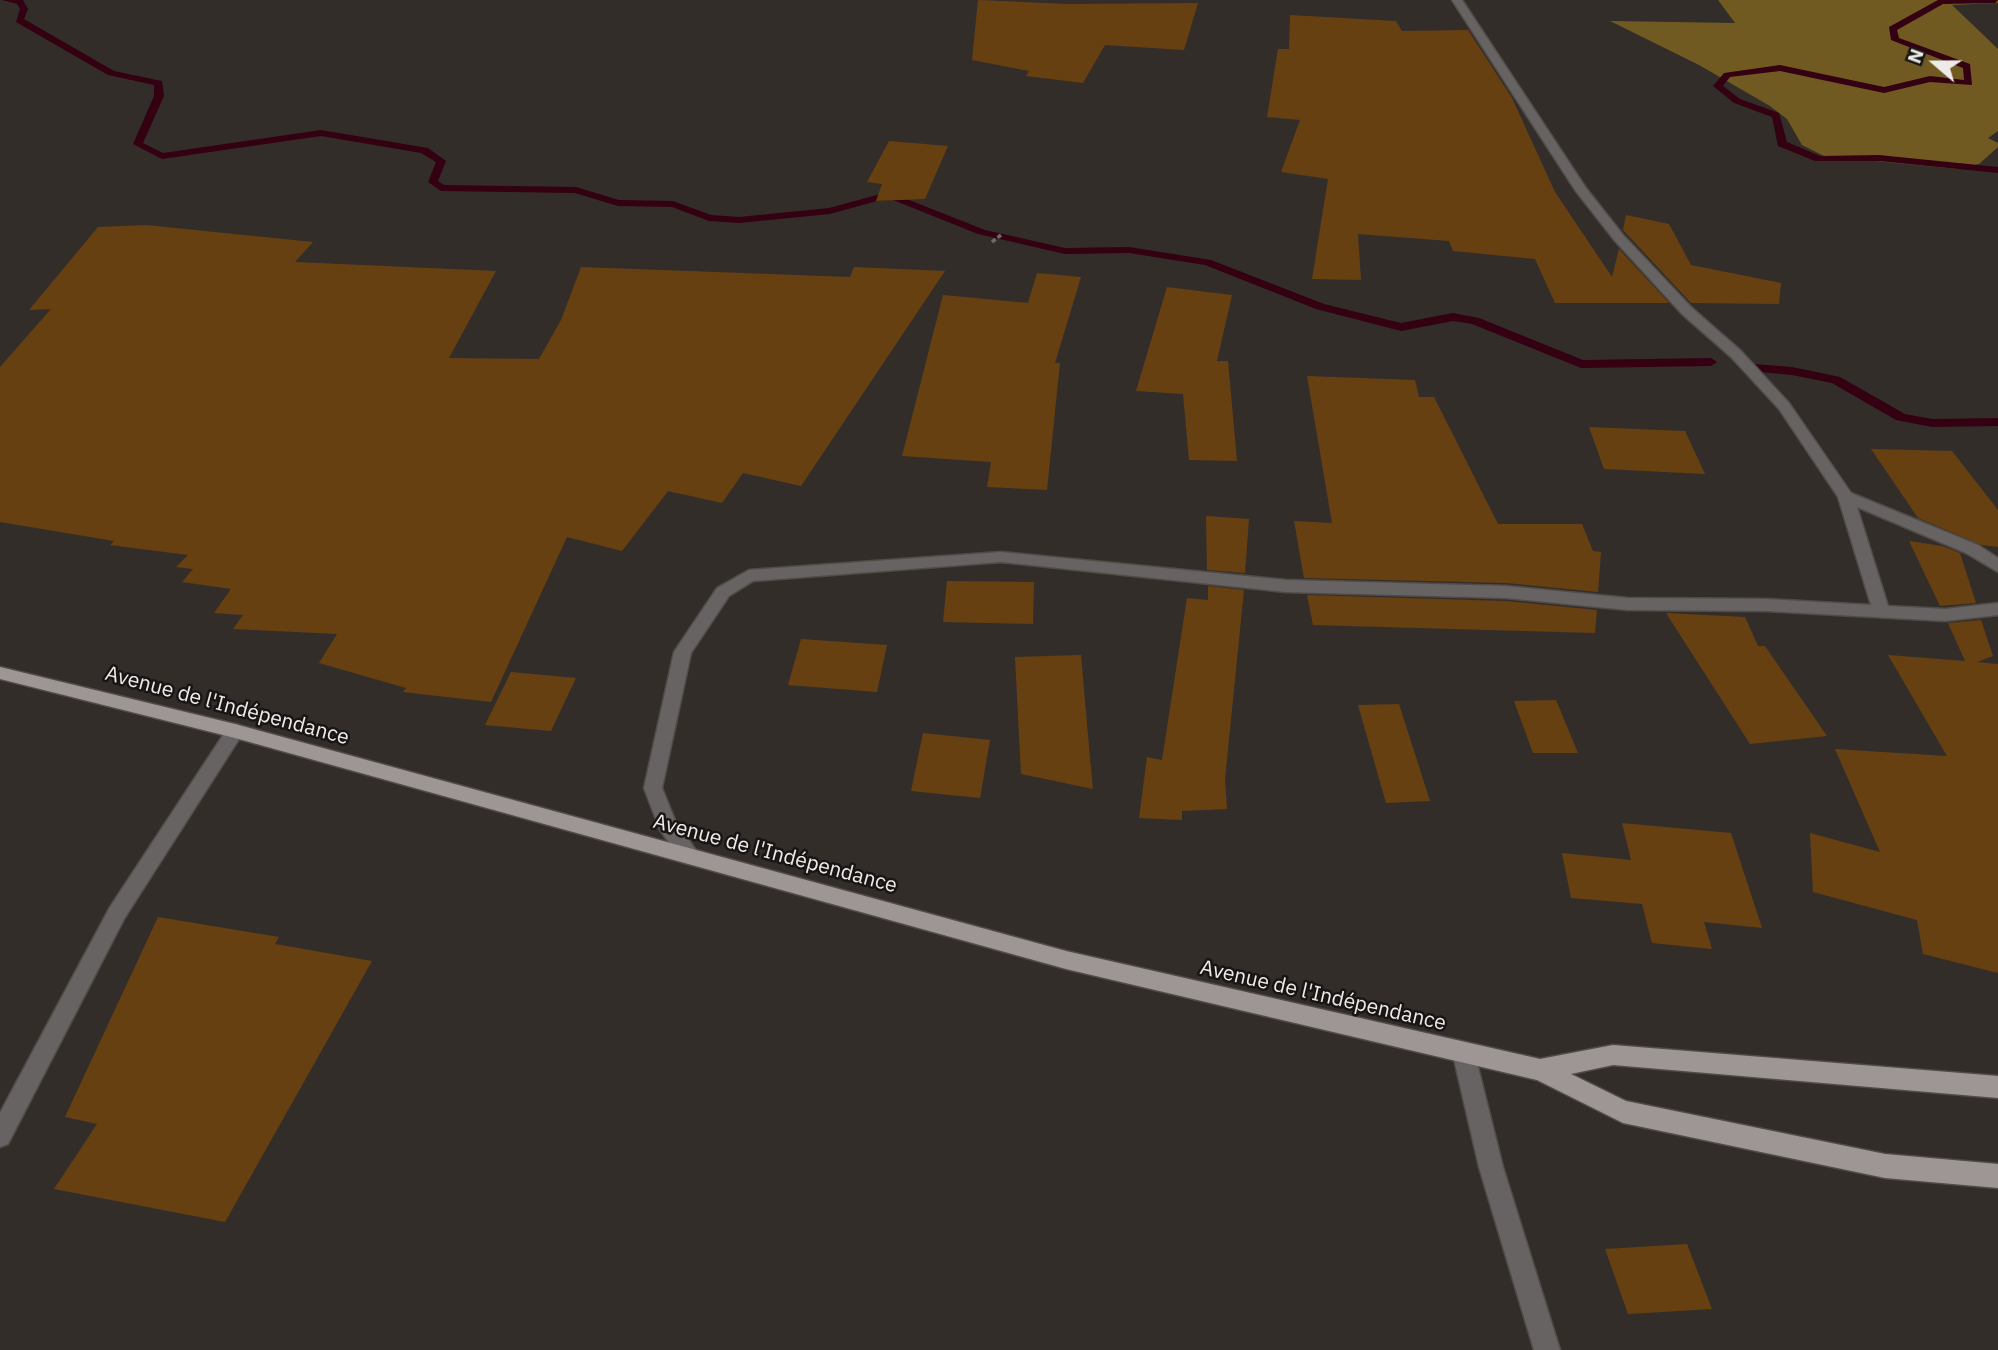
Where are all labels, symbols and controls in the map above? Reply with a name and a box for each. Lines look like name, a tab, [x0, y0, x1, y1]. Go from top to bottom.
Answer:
north arrow	[1900, 28, 1970, 98]
text: N	[1902, 45, 1929, 66]
street label: Avenue de l'Indépendance	[102, 661, 352, 751]
street label: Avenue de l'Indépendance	[650, 809, 900, 899]
street label: Avenue de l'Indépendance	[1198, 955, 1448, 1037]

